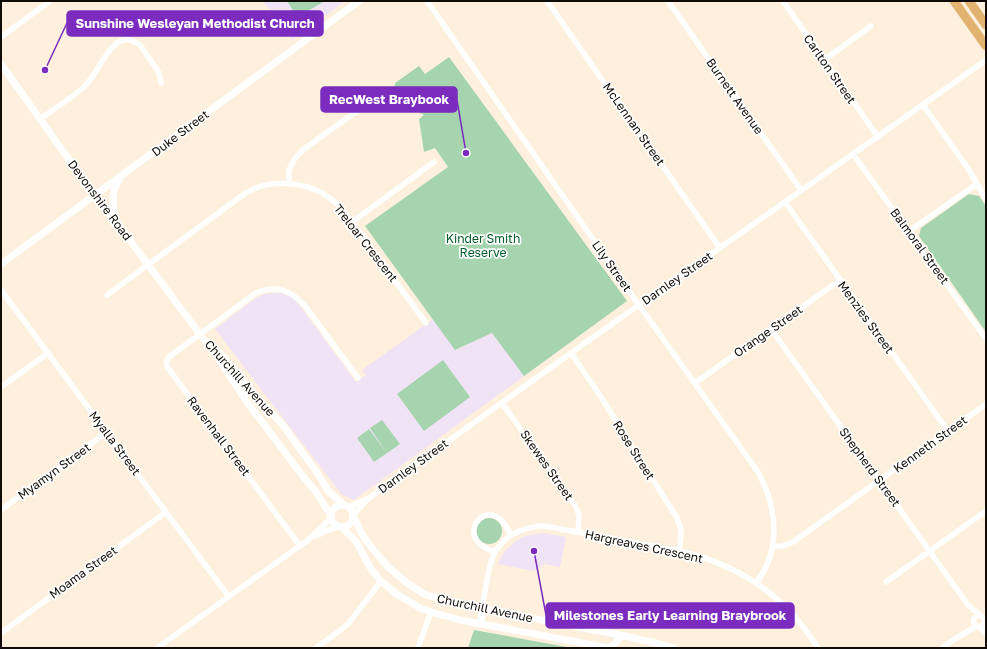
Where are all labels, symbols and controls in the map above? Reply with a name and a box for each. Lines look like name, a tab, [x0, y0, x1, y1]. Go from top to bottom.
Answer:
callout: Sunshine Wesleyan Methodist Church	[67, 11, 323, 36]
text: Sunshine Wesleyan Methodist Church	[75, 15, 315, 31]
street label: Carlton Street	[801, 31, 860, 107]
street label: Burnett Avenue	[703, 55, 767, 137]
street label: McLennan Street	[600, 80, 668, 169]
callout: RecWest Braybook	[321, 87, 457, 112]
text: RecWest Braybook	[329, 91, 449, 107]
street label: Duke Street	[148, 107, 212, 159]
street label: Devonshire Road	[65, 157, 135, 243]
street label: Treloar Crescent	[331, 201, 401, 285]
street label: Balmoral Street	[887, 205, 953, 287]
park label: Kinder Smith Reserve	[446, 231, 520, 260]
street label: Lily Street	[589, 238, 635, 295]
street label: Darnley Street	[639, 248, 715, 308]
street label: Menzies Street	[835, 278, 897, 356]
street label: Orange Street	[731, 302, 805, 360]
street label: Churchill Avenue	[202, 337, 278, 419]
street label: Ravenhall Street	[184, 393, 254, 479]
street label: Myalla Street	[86, 408, 144, 478]
street label: Kenneth Street	[890, 412, 970, 476]
street label: Rose Street	[610, 418, 658, 483]
street label: Shepherd Street	[836, 424, 904, 510]
street label: Skewes Street	[517, 427, 577, 503]
street label: Darnley Street	[375, 435, 451, 496]
street label: Myamyn Street	[15, 439, 94, 502]
street label: Hargreaves Crescent	[584, 526, 705, 566]
street label: Moama Street	[46, 542, 120, 602]
street label: Churchill Avenue	[436, 591, 534, 625]
callout: Milestones Early Learning Braybrook	[546, 603, 794, 628]
text: Milestones Early Learning Braybrook	[554, 607, 787, 623]

